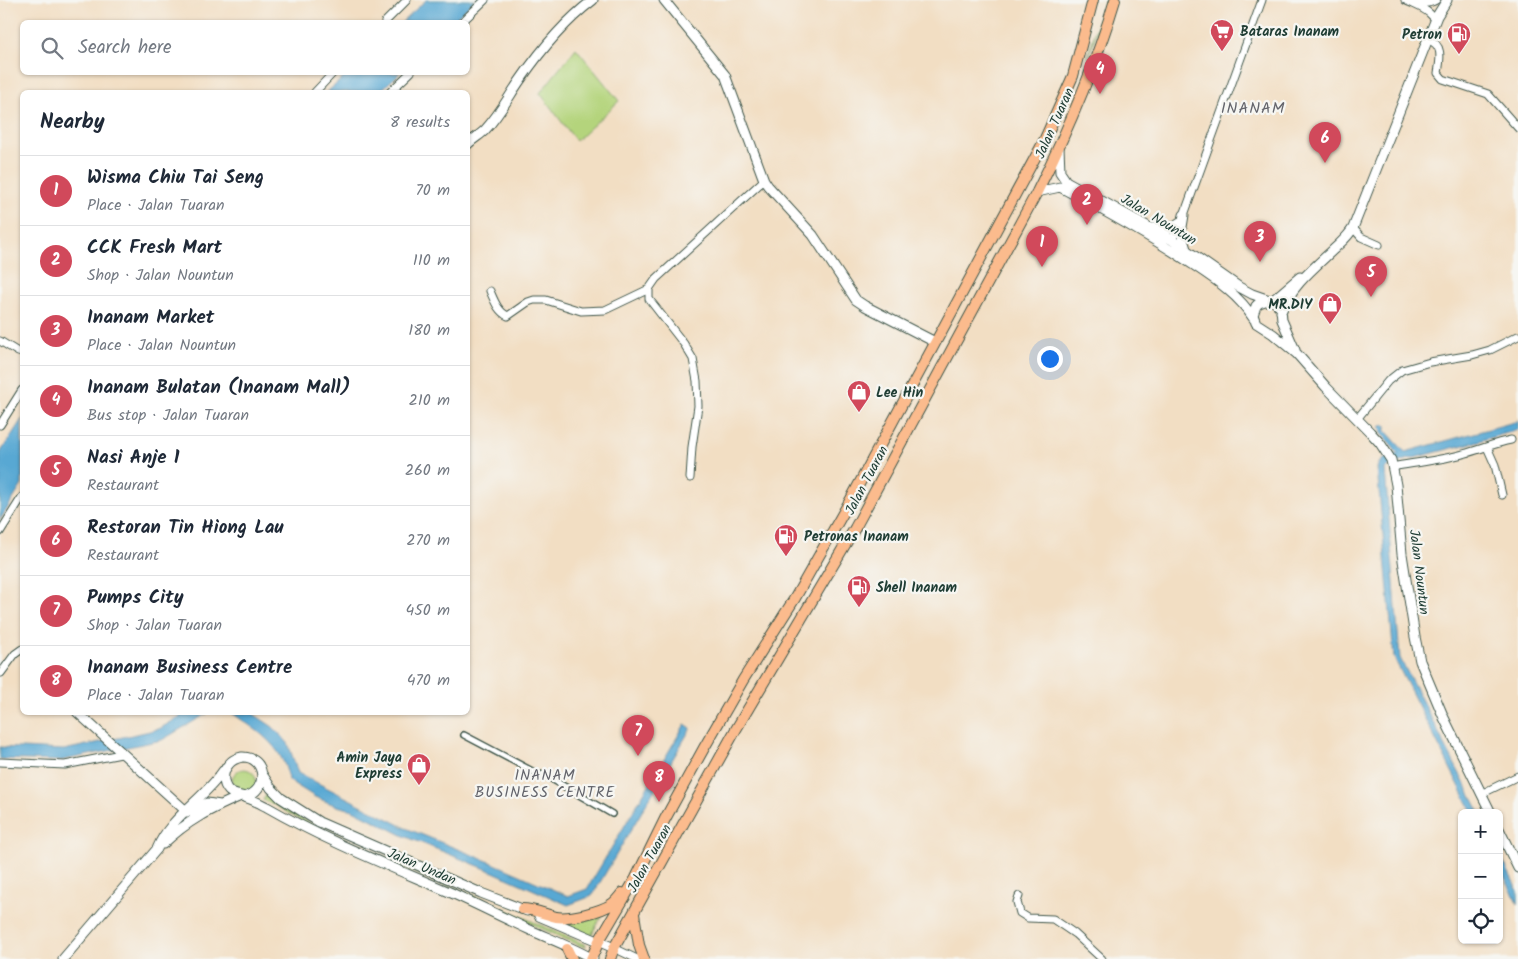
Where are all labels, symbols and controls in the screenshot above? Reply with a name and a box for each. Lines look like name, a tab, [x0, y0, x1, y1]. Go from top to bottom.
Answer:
supermarket icon: Bataras Inanam	[1209, 18, 1235, 52]
search box	[20, 20, 470, 75]
place label: Bataras Inanam	[1240, 21, 1340, 43]
fuel station icon: Petron	[1446, 21, 1472, 55]
place label: Petron	[1402, 24, 1442, 46]
text: Search here	[78, 33, 172, 63]
icon: search	[38, 34, 66, 62]
pin: 4	[1084, 53, 1116, 94]
street label: Jalan Tuaran	[1029, 84, 1080, 162]
district label: INANAM	[1221, 96, 1285, 121]
text: Nearby	[40, 106, 105, 139]
text: 8 results	[390, 110, 450, 135]
pin: 6	[1309, 122, 1341, 163]
text: Wisma Chiu Tai Seng	[87, 163, 264, 193]
text: 1	[54, 178, 58, 203]
text: 70 m	[415, 178, 450, 203]
pin: 2	[1071, 184, 1103, 225]
street label: Jalan Nountun	[1116, 188, 1201, 251]
text: Place · Jalan Tuaran	[87, 193, 225, 218]
pin: 3	[1244, 221, 1276, 262]
pin: 1	[1026, 226, 1058, 267]
text: CCK Fresh Mart	[87, 233, 222, 263]
text: 2	[51, 248, 61, 273]
text: 110 m	[413, 248, 450, 273]
pin: 5	[1355, 256, 1387, 297]
text: Shop · Jalan Nountun	[87, 263, 234, 288]
shop icon: MR.DIY	[1317, 291, 1343, 325]
place label: MR.DIY	[1268, 294, 1313, 316]
text: Inanam Market	[87, 303, 214, 333]
text: 3	[52, 318, 60, 343]
text: 180 m	[408, 318, 450, 343]
text: Place · Jalan Nountun	[87, 333, 236, 358]
your location	[1037, 346, 1063, 372]
text: Inanam Bulatan (Inanam Mall)	[87, 373, 351, 403]
shop icon: Lee Hin	[846, 379, 872, 413]
place label: Lee Hin	[876, 382, 923, 404]
text: 4	[52, 388, 60, 413]
text: 210 m	[409, 388, 450, 413]
text: Bus stop · Jalan Tuaran	[87, 403, 249, 428]
street label: Jalan Tuaran	[839, 442, 894, 519]
text: Nasi Anje 1	[87, 443, 180, 473]
text: 5	[52, 458, 60, 483]
text: 260 m	[405, 458, 450, 483]
text: Restaurant	[87, 473, 159, 498]
text: Restoran Tin Hiong Lau	[87, 513, 284, 543]
fuel station icon: Petronas Inanam	[773, 523, 799, 557]
place label: Petronas Inanam	[804, 526, 909, 548]
text: 6	[52, 528, 60, 553]
text: 270 m	[406, 528, 450, 553]
street label: Jalan Nountun	[1403, 528, 1435, 616]
text: Restaurant	[87, 543, 159, 568]
fuel station icon: Shell Inanam	[846, 574, 872, 608]
place label: Shell Inanam	[876, 577, 957, 599]
text: Pumps City	[87, 583, 184, 613]
text: 7	[52, 598, 60, 623]
text: 450 m	[405, 598, 450, 623]
text: Shop · Jalan Tuaran	[87, 613, 222, 638]
text: Inanam Business Centre	[87, 653, 292, 683]
text: 8	[51, 668, 61, 693]
text: 470 m	[407, 668, 450, 693]
text: Place · Jalan Tuaran	[87, 683, 225, 708]
pin: 7	[622, 715, 654, 756]
place label: Amin Jaya Express	[337, 747, 402, 785]
shop icon: Amin Jaya Express	[406, 752, 432, 786]
pin: 8	[643, 761, 675, 802]
district label: INANAM BUSINESS CENTRE	[475, 764, 615, 805]
map controls	[1458, 809, 1503, 944]
button: +	[1458, 809, 1503, 854]
street label: Jalan Tuaran	[622, 820, 678, 897]
street label: Jalan Undan	[384, 843, 460, 891]
button: −	[1458, 854, 1503, 899]
button: locate	[1458, 899, 1503, 944]

